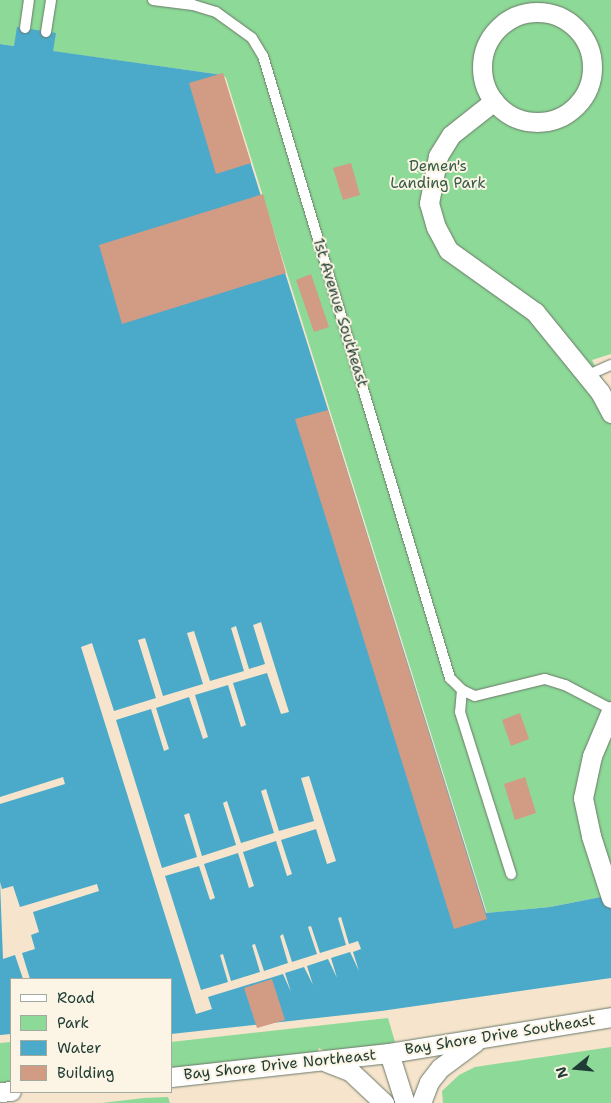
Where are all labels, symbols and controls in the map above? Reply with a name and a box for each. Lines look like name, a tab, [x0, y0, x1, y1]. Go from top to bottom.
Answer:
park label: Demen's Landing Park	[390, 157, 486, 192]
street label: 1st Avenue Southeast	[309, 236, 371, 390]
legend	[10, 978, 172, 1093]
text: Road	[57, 988, 95, 1008]
street label: Bay Shore Drive Southeast	[404, 1011, 596, 1059]
text: Park	[57, 1013, 89, 1033]
text: Water	[57, 1038, 101, 1058]
north arrow	[551, 1043, 601, 1093]
street label: Bay Shore Drive Northeast	[183, 1046, 377, 1084]
text: Building	[57, 1063, 114, 1083]
text: N	[551, 1064, 572, 1080]

